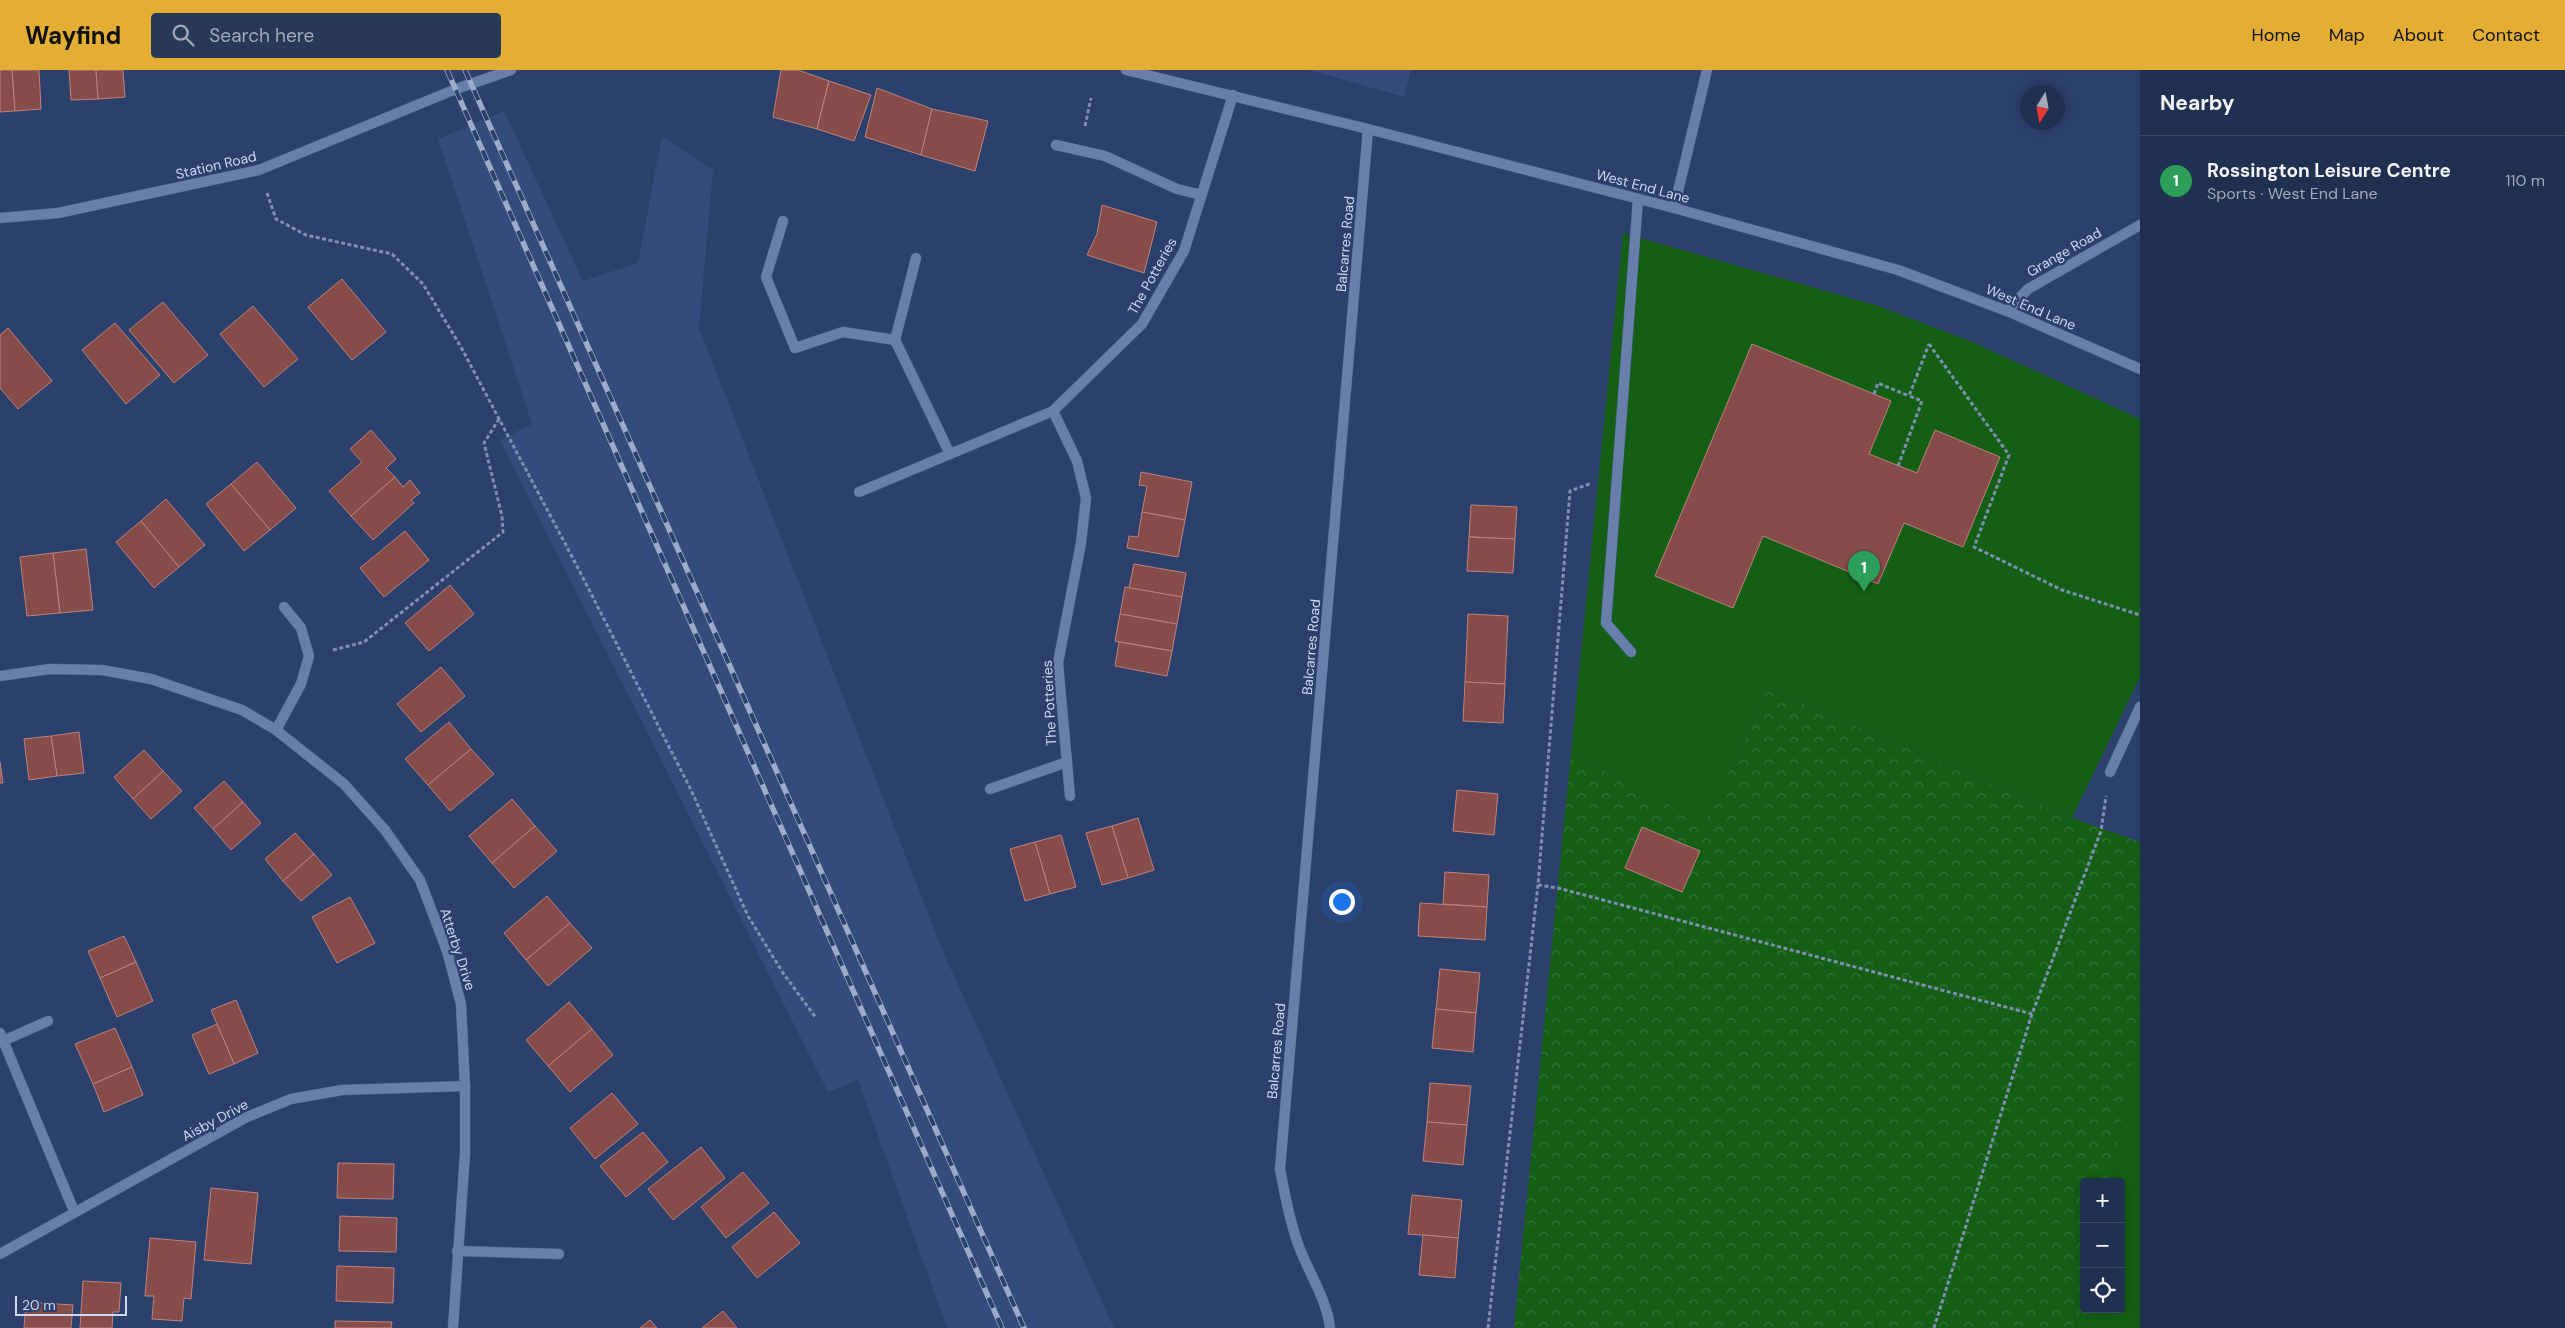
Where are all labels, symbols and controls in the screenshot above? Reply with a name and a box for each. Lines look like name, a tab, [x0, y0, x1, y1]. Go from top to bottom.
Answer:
search box	[151, 13, 501, 58]
text: Wayfind	[25, 20, 121, 51]
icon: search	[169, 21, 197, 49]
text: Search here	[209, 23, 314, 48]
text: Home	[2251, 23, 2301, 47]
text: Map	[2329, 23, 2365, 47]
text: About	[2393, 23, 2444, 47]
text: Contact	[2472, 23, 2540, 47]
north arrow	[2020, 85, 2065, 130]
text: Nearby	[2160, 89, 2234, 117]
street label: Station Road	[174, 147, 258, 183]
text: Rossington Leisure Centre	[2207, 158, 2451, 183]
street label: West End Lane	[1594, 165, 1692, 207]
text: 1	[2173, 170, 2179, 191]
text: 110 m	[2506, 170, 2545, 191]
text: Sports · West End Lane	[2207, 183, 2378, 204]
street label: Balcarres Road	[1332, 195, 1358, 293]
street label: Grange Road	[2023, 223, 2105, 281]
street label: The Potteries	[1123, 234, 1181, 318]
street label: West End Lane	[1983, 280, 2079, 334]
pin: 1	[1848, 551, 1880, 592]
street label: Balcarres Road	[1298, 598, 1324, 696]
street label: The Potteries	[1038, 660, 1060, 746]
your location	[1329, 889, 1355, 915]
street label: Atterby Drive	[436, 906, 480, 992]
street label: Balcarres Road	[1263, 1002, 1289, 1100]
street label: Aisby Drive	[179, 1095, 251, 1145]
map controls	[2080, 1178, 2125, 1313]
button: +	[2080, 1178, 2125, 1223]
button: −	[2080, 1223, 2125, 1268]
button: locate	[2080, 1268, 2125, 1313]
scale bar	[15, 1293, 128, 1316]
text: 20 m	[22, 1296, 56, 1314]

